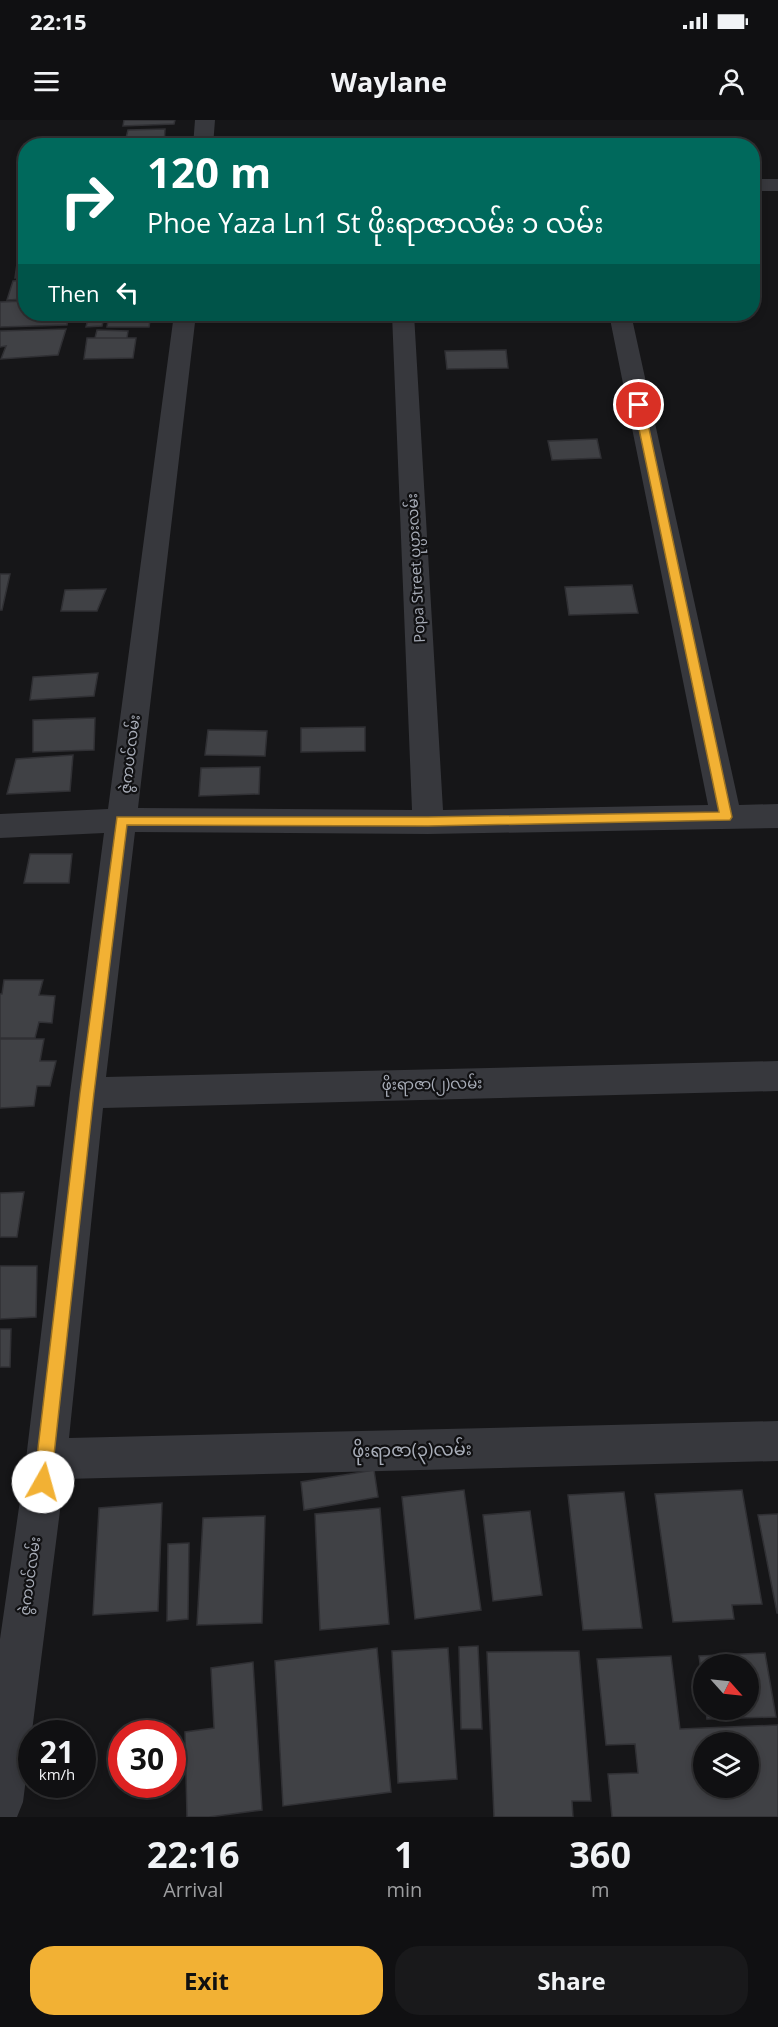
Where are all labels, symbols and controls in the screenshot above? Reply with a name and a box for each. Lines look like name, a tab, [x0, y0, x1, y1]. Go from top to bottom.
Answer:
text: 22:15	[30, 6, 87, 36]
text: Waylane	[331, 63, 447, 100]
icon: menu	[30, 65, 63, 98]
icon: person	[715, 65, 748, 98]
text: 120 m	[147, 143, 271, 200]
icon: right	[48, 162, 126, 240]
text: Phoe Yaza Ln1 St ဖိုးရာဇာလမ်း ၁ လမ်း	[147, 204, 604, 241]
icon: left	[111, 276, 144, 309]
text: Then	[48, 278, 99, 308]
pin	[613, 379, 664, 430]
icon: arrive	[622, 388, 655, 421]
street label: Popa Street ပုပ္ပားလမ်း	[401, 493, 432, 643]
street label: ဇွဲကပင်လမ်း	[114, 713, 146, 795]
street label: ဖိုးရာဇာ(၂)လမ်း	[381, 1072, 483, 1097]
street label: ဖိုးရာဇာ(၃)လမ်း	[352, 1435, 472, 1466]
position arrow	[11, 1450, 75, 1514]
street label: ဇွဲကပင်လမ်း	[14, 1535, 46, 1617]
north arrow	[693, 1654, 759, 1720]
map controls	[693, 1654, 759, 1798]
speed limit sign: 30	[108, 1720, 186, 1798]
text: 21	[40, 1731, 74, 1772]
button: layers	[693, 1732, 759, 1798]
text: km/h	[39, 1764, 75, 1784]
text: 22:16	[147, 1830, 240, 1879]
text: 1	[394, 1830, 415, 1879]
text: 360	[569, 1830, 631, 1879]
text: Arrival	[163, 1876, 223, 1903]
text: min	[386, 1876, 422, 1903]
text: m	[591, 1876, 609, 1903]
button: Exit	[30, 1946, 383, 2015]
button: Share	[395, 1946, 748, 2015]

